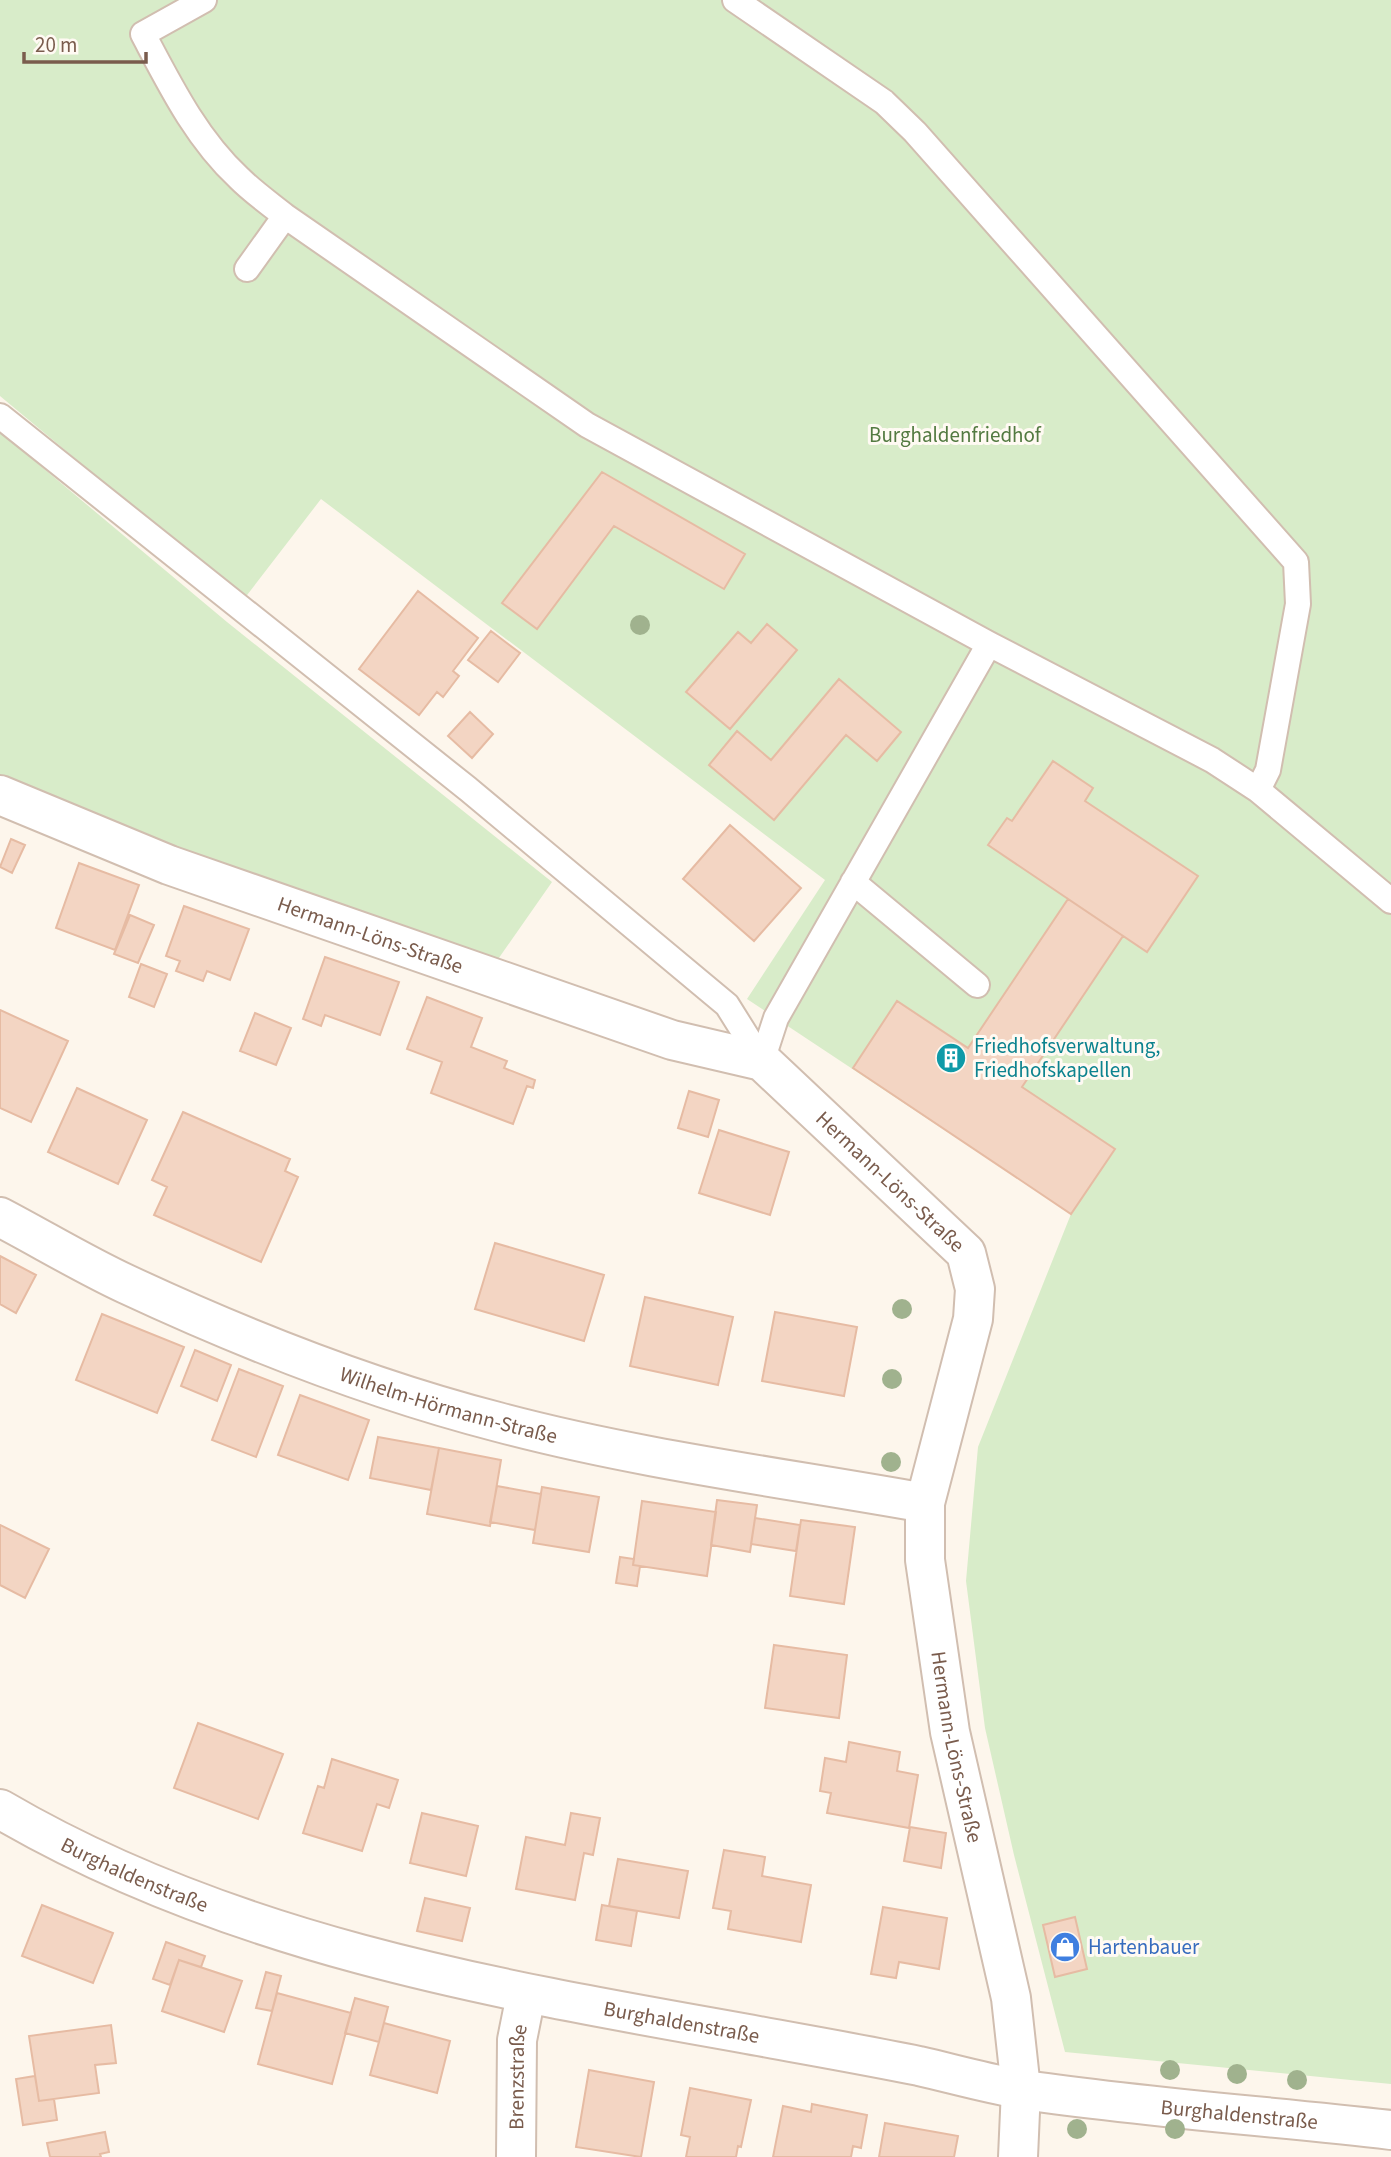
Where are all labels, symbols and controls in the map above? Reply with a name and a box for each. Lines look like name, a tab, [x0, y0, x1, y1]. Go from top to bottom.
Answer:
scale bar	[24, 21, 147, 65]
text: 20 m	[35, 30, 77, 60]
park label: Burghaldenfriedhof	[869, 420, 1042, 450]
street label: Hermann-Löns-Straße	[273, 889, 467, 981]
place label: Friedhofsverwaltung, Friedhofskapellen	[974, 1031, 1161, 1085]
building icon: Friedhofsverwaltung, Friedhofskapellen	[934, 1041, 968, 1075]
street label: Hermann-Löns-Straße	[809, 1104, 971, 1259]
street label: Wilhelm-Hörmann-Straße	[336, 1359, 560, 1451]
street label: Hermann-Löns-Straße	[923, 1649, 990, 1846]
street label: Burghaldenstraße	[56, 1830, 212, 1920]
shop icon: Hartenbauer	[1048, 1930, 1082, 1964]
place label: Hartenbauer	[1088, 1932, 1200, 1962]
street label: Burghaldenstraße	[601, 1993, 762, 2051]
street label: Brenzstraße	[501, 2022, 535, 2130]
street label: Burghaldenstraße	[1159, 2092, 1319, 2137]

